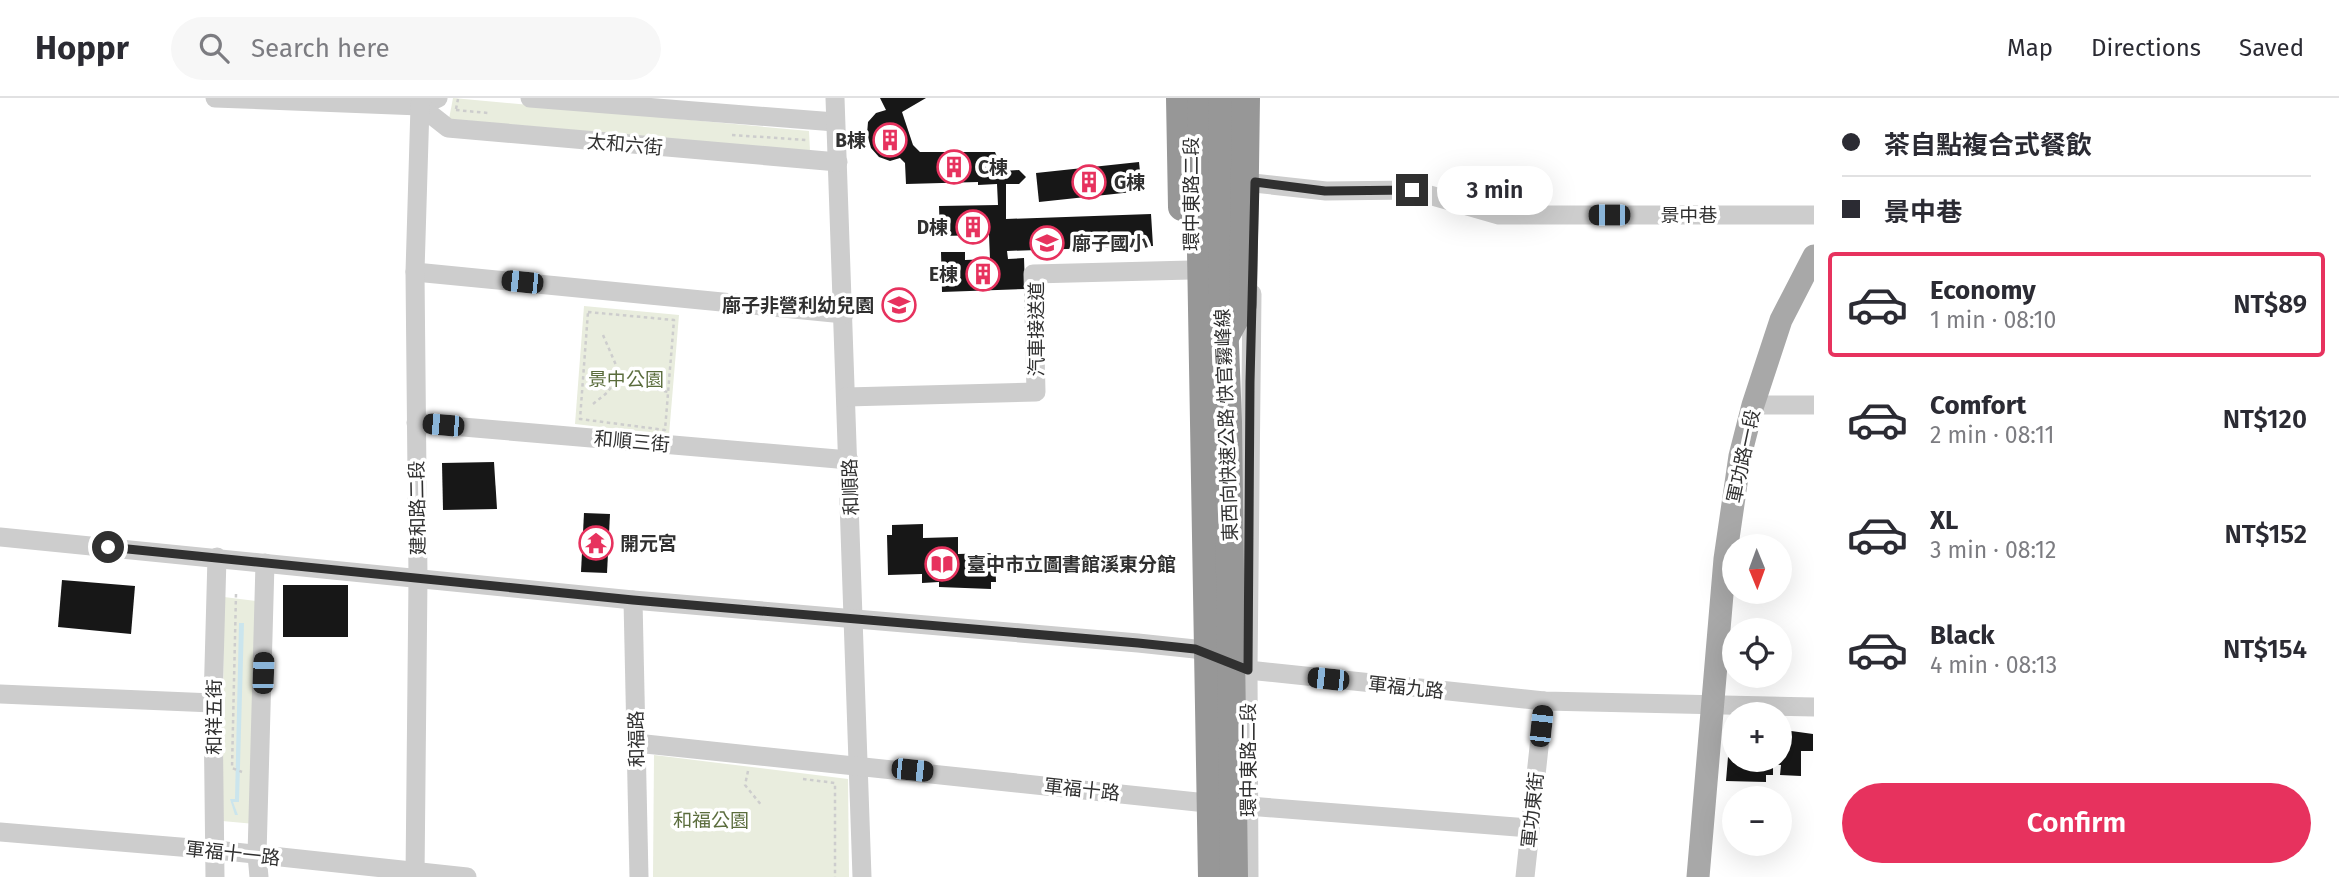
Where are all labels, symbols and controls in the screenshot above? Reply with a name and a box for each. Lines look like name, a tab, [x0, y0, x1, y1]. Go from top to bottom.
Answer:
search box	[171, 17, 661, 80]
text: Hoppr	[35, 28, 129, 68]
icon: search	[195, 29, 233, 67]
text: Search here	[251, 33, 390, 64]
text: Map	[2007, 34, 2053, 62]
text: Directions	[2091, 34, 2201, 62]
text: Saved	[2239, 34, 2304, 62]
building icon: B棟	[871, 121, 909, 159]
place label: B棟	[835, 129, 866, 152]
street label: 太和六街	[586, 130, 664, 159]
text: 茶自點複合式餐飲	[1884, 130, 2092, 161]
street label: 環中東路二段	[1180, 137, 1203, 251]
building icon: C棟	[935, 148, 973, 186]
place label: C棟	[978, 156, 1008, 179]
building icon: G棟	[1070, 163, 1108, 201]
callout: 3 min	[1436, 166, 1552, 214]
place label: G棟	[1114, 171, 1145, 194]
route end	[1396, 174, 1428, 206]
text: 3 min	[1467, 176, 1523, 204]
text: 景中巷	[1884, 197, 1962, 228]
street label: 景中巷	[1660, 204, 1718, 227]
car	[1589, 205, 1631, 226]
building icon: D棟	[954, 208, 992, 246]
place label: D棟	[917, 216, 948, 239]
school or university icon: 廍子國小	[1028, 224, 1066, 262]
place label: 廍子國小	[1072, 232, 1148, 255]
building icon: E棟	[964, 255, 1002, 293]
place label: E棟	[929, 263, 958, 286]
car	[501, 269, 544, 295]
icon: car	[1846, 273, 1909, 336]
text: Economy	[1930, 275, 2036, 306]
street label: 汽車接送道	[1025, 281, 1048, 377]
school or university icon: 廍子非營利幼兒園	[880, 286, 918, 324]
text: NT$89	[2233, 289, 2307, 320]
place label: 廍子非營利幼兒園	[722, 294, 874, 317]
text: 1 min · 08:10	[1930, 306, 2056, 334]
street label: 東西向快速公路 快官霧峰線	[1211, 308, 1242, 542]
park label: 景中公園	[588, 368, 664, 391]
icon: car	[1846, 388, 1909, 451]
text: Comfort	[1930, 390, 2026, 421]
text: NT$120	[2223, 404, 2307, 435]
street label: 軍功路一段	[1722, 407, 1765, 505]
car	[422, 413, 465, 437]
text: 2 min · 08:11	[1930, 421, 2055, 449]
street label: 和順三街	[593, 427, 671, 456]
street label: 和順路	[838, 458, 863, 516]
street label: 建和路二段	[405, 460, 430, 556]
icon: car	[1846, 503, 1909, 566]
text: XL	[1930, 505, 1958, 536]
text: NT$152	[2224, 519, 2307, 550]
temple icon: 開元宮	[577, 524, 615, 562]
route start	[92, 531, 124, 563]
place label: 開元宮	[620, 532, 677, 555]
north arrow	[1722, 534, 1792, 604]
map controls	[1722, 534, 1792, 856]
text: 3 min · 08:12	[1930, 536, 2056, 564]
library icon: 臺中市立圖書館溪東分館	[923, 545, 961, 583]
place label: 臺中市立圖書館溪東分館	[967, 553, 1176, 576]
button: locate	[1722, 618, 1792, 688]
icon: car	[1846, 618, 1909, 681]
text: Black	[1930, 620, 1995, 651]
text: NT$154	[2223, 634, 2307, 665]
text: 4 min · 08:13	[1930, 651, 2057, 679]
car	[252, 652, 275, 694]
car	[1307, 666, 1350, 692]
street label: 軍福九路	[1367, 672, 1445, 703]
street label: 和祥五街	[203, 679, 226, 755]
button: +	[1722, 702, 1792, 772]
street label: 環中東路二段	[1237, 703, 1260, 817]
car	[1529, 704, 1554, 748]
street label: 和福路	[625, 710, 648, 768]
car	[891, 757, 934, 783]
street label: 軍功東街	[1517, 771, 1548, 849]
street label: 軍福十路	[1043, 774, 1121, 805]
button: Confirm	[1842, 783, 2311, 863]
button: −	[1722, 786, 1792, 856]
park label: 和福公園	[673, 809, 749, 832]
street label: 軍福十一路	[184, 837, 281, 870]

